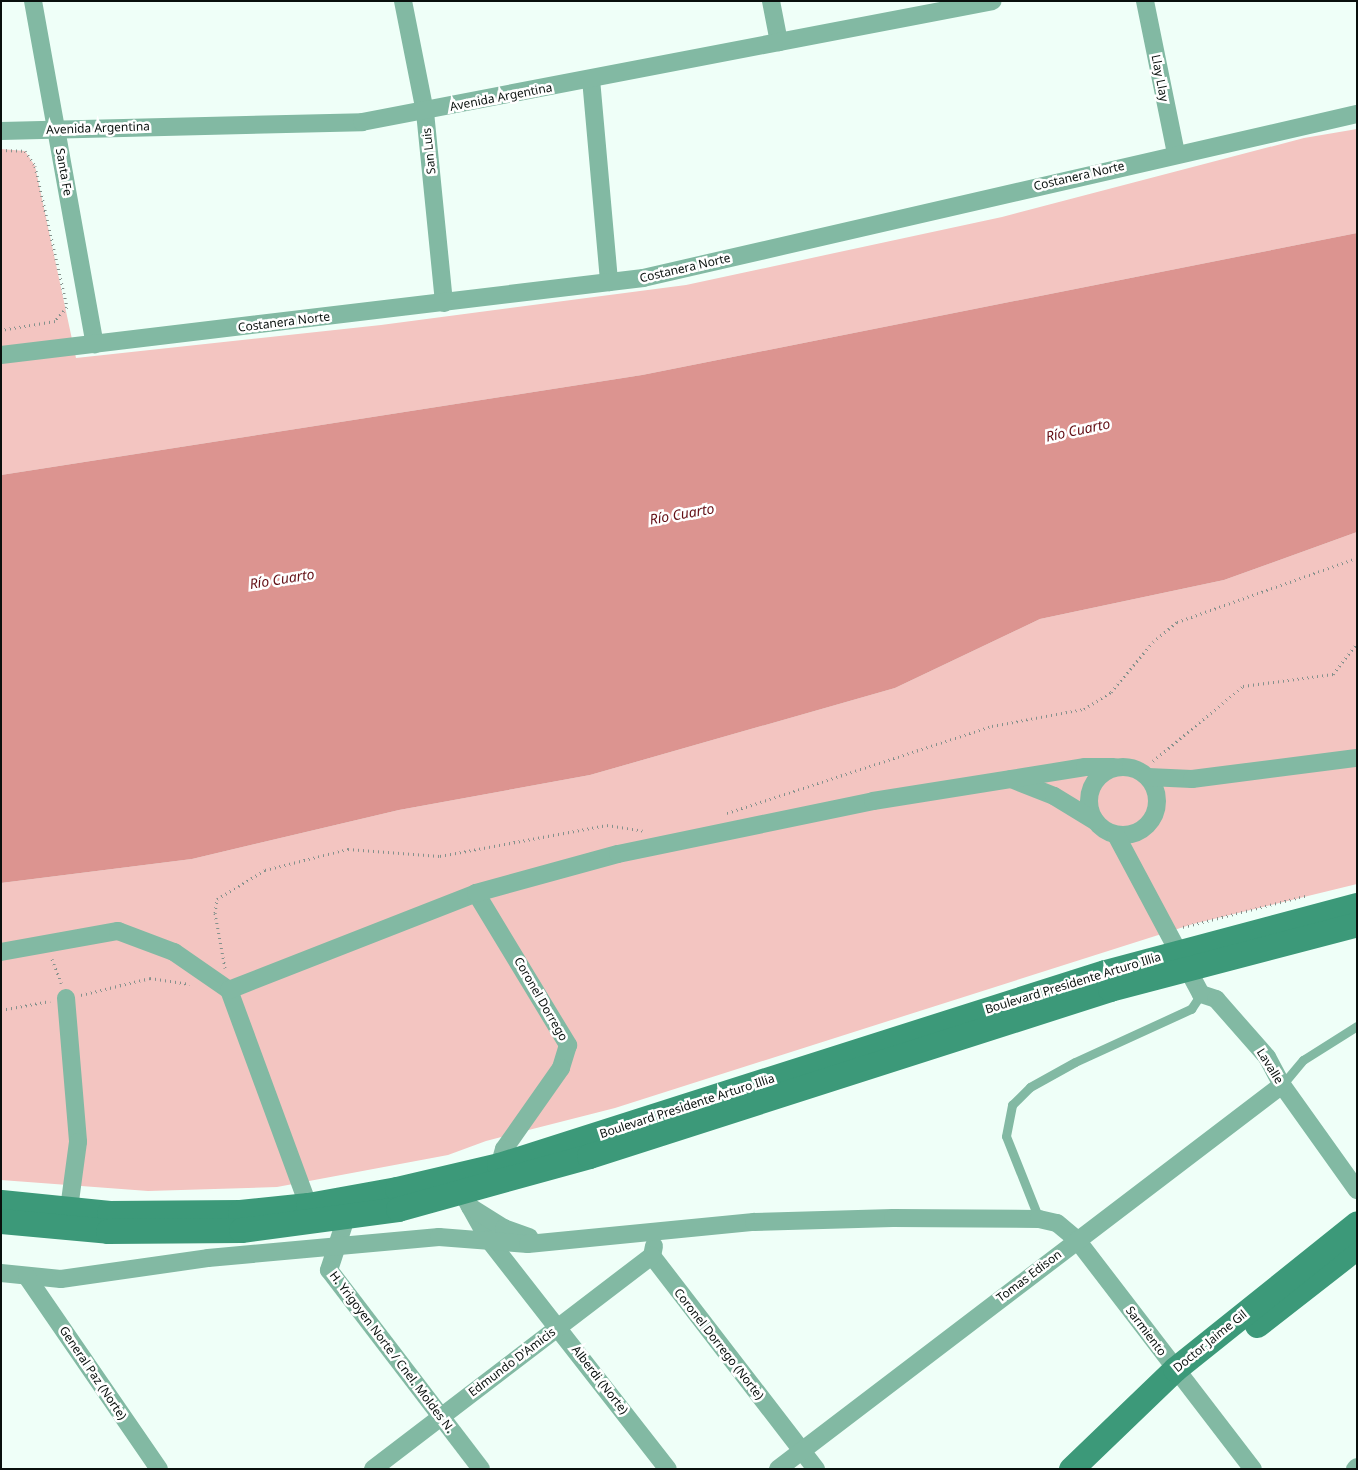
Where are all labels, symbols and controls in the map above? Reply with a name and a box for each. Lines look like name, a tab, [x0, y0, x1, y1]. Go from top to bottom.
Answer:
street label: Llay Llay	[1148, 53, 1172, 103]
street label: Avenida Argentina	[449, 80, 553, 114]
street label: Avenida Argentina	[46, 119, 150, 137]
street label: San Luis	[419, 127, 439, 175]
street label: Santa Fe	[53, 147, 75, 197]
street label: Costanera Norte	[1032, 159, 1126, 193]
street label: Costanera Norte	[638, 251, 732, 285]
street label: Costanera Norte	[237, 309, 331, 335]
water label: Río Cuarto	[1044, 415, 1112, 445]
water label: Río Cuarto	[648, 500, 716, 528]
water label: Río Cuarto	[248, 566, 316, 592]
street label: Boulevard Presidente Arturo Illia	[983, 949, 1163, 1017]
street label: Coronel Dorrego	[511, 955, 571, 1043]
street label: Lavalle	[1254, 1046, 1286, 1086]
street label: Boulevard Presidente Arturo Illia	[598, 1071, 776, 1141]
street label: Tomas Edison	[994, 1247, 1064, 1305]
street label: H. Yrigoyen Norte / Cnel. Moldes N.	[327, 1268, 457, 1436]
street label: Coronel Dorrego (Norte)	[671, 1286, 767, 1402]
street label: Sarmiento	[1123, 1303, 1169, 1359]
street label: Doctor Jaime Gil	[1170, 1307, 1250, 1375]
street label: General Paz (Norte)	[56, 1323, 130, 1423]
street label: Edmundo D'Amicis	[466, 1325, 558, 1399]
street label: Alberdi (Norte)	[569, 1343, 631, 1417]

